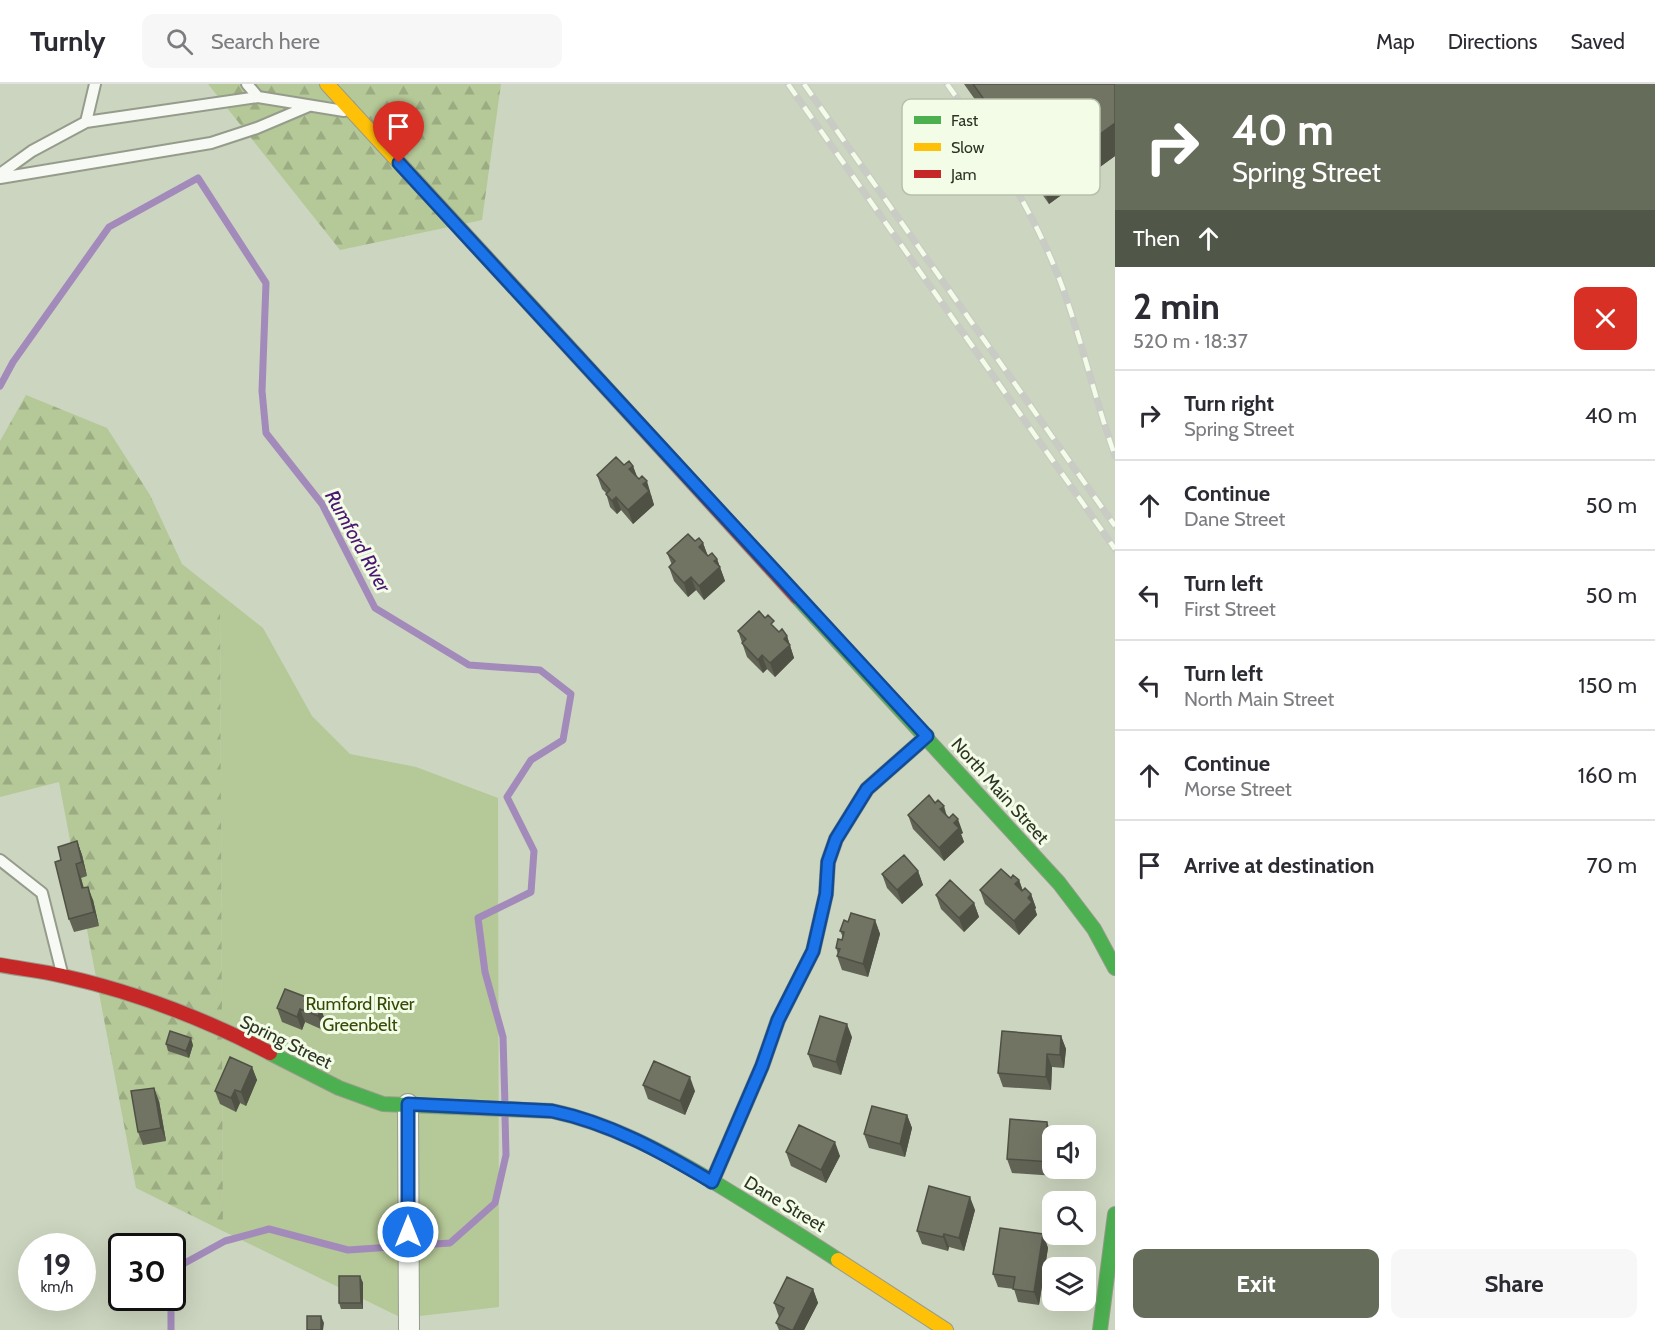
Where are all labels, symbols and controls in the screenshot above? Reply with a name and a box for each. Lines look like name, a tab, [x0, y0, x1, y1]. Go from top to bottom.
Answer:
search box	[142, 14, 562, 68]
text: Turnly	[30, 24, 106, 58]
icon: search	[163, 25, 196, 58]
text: Search here	[211, 28, 320, 55]
text: Map	[1376, 29, 1415, 54]
text: Directions	[1448, 29, 1537, 54]
text: Saved	[1570, 29, 1625, 54]
legend	[902, 99, 1100, 195]
pin	[373, 101, 424, 163]
text: 40 m	[1232, 104, 1334, 156]
icon: right	[1133, 108, 1211, 186]
icon: arrive	[382, 110, 415, 143]
text: Fast	[951, 111, 979, 130]
text: Slow	[951, 138, 985, 157]
text: Spring Street	[1232, 156, 1381, 189]
text: Jam	[950, 165, 977, 184]
icon: ahead	[1192, 222, 1225, 255]
text: Then	[1133, 225, 1180, 252]
text: 2 min	[1133, 284, 1220, 328]
button: close	[1574, 287, 1637, 350]
text: 520 m · 18:37	[1133, 329, 1248, 353]
text: Turn right	[1184, 390, 1274, 417]
icon: right	[1133, 399, 1166, 432]
text: 40 m	[1585, 402, 1637, 429]
text: Spring Street	[1184, 417, 1294, 441]
text: Continue	[1184, 480, 1270, 507]
water label: Rumford River	[320, 486, 396, 597]
icon: ahead	[1133, 489, 1166, 522]
text: 50 m	[1585, 492, 1637, 519]
text: Dane Street	[1184, 507, 1285, 531]
text: Turn left	[1184, 570, 1263, 597]
icon: left	[1133, 579, 1166, 612]
text: 50 m	[1585, 582, 1637, 609]
text: First Street	[1184, 597, 1276, 621]
text: Turn left	[1184, 660, 1263, 687]
icon: left	[1133, 669, 1166, 702]
text: 150 m	[1578, 672, 1637, 699]
text: North Main Street	[1184, 687, 1334, 711]
street label: North Main Street	[947, 733, 1053, 849]
text: Continue	[1184, 750, 1270, 777]
icon: ahead	[1133, 759, 1166, 792]
text: 160 m	[1578, 762, 1637, 789]
text: Morse Street	[1184, 777, 1292, 801]
icon: arrive	[1133, 849, 1166, 882]
text: Arrive at destination	[1184, 852, 1374, 879]
text: 70 m	[1587, 852, 1637, 879]
park label: Rumford River Greenbelt	[305, 993, 415, 1036]
street label: Spring Street	[237, 1010, 335, 1074]
map controls	[1042, 1125, 1096, 1311]
button: sound	[1042, 1125, 1096, 1179]
street label: Dane Street	[740, 1171, 830, 1237]
button: search	[1042, 1191, 1096, 1245]
position arrow	[376, 1200, 440, 1264]
speed limit sign: 30	[108, 1233, 186, 1311]
text: 19	[43, 1246, 71, 1283]
button: Exit	[1133, 1249, 1379, 1318]
button: Share	[1391, 1249, 1637, 1318]
button: layers	[1042, 1257, 1096, 1311]
text: km/h	[41, 1278, 73, 1296]

